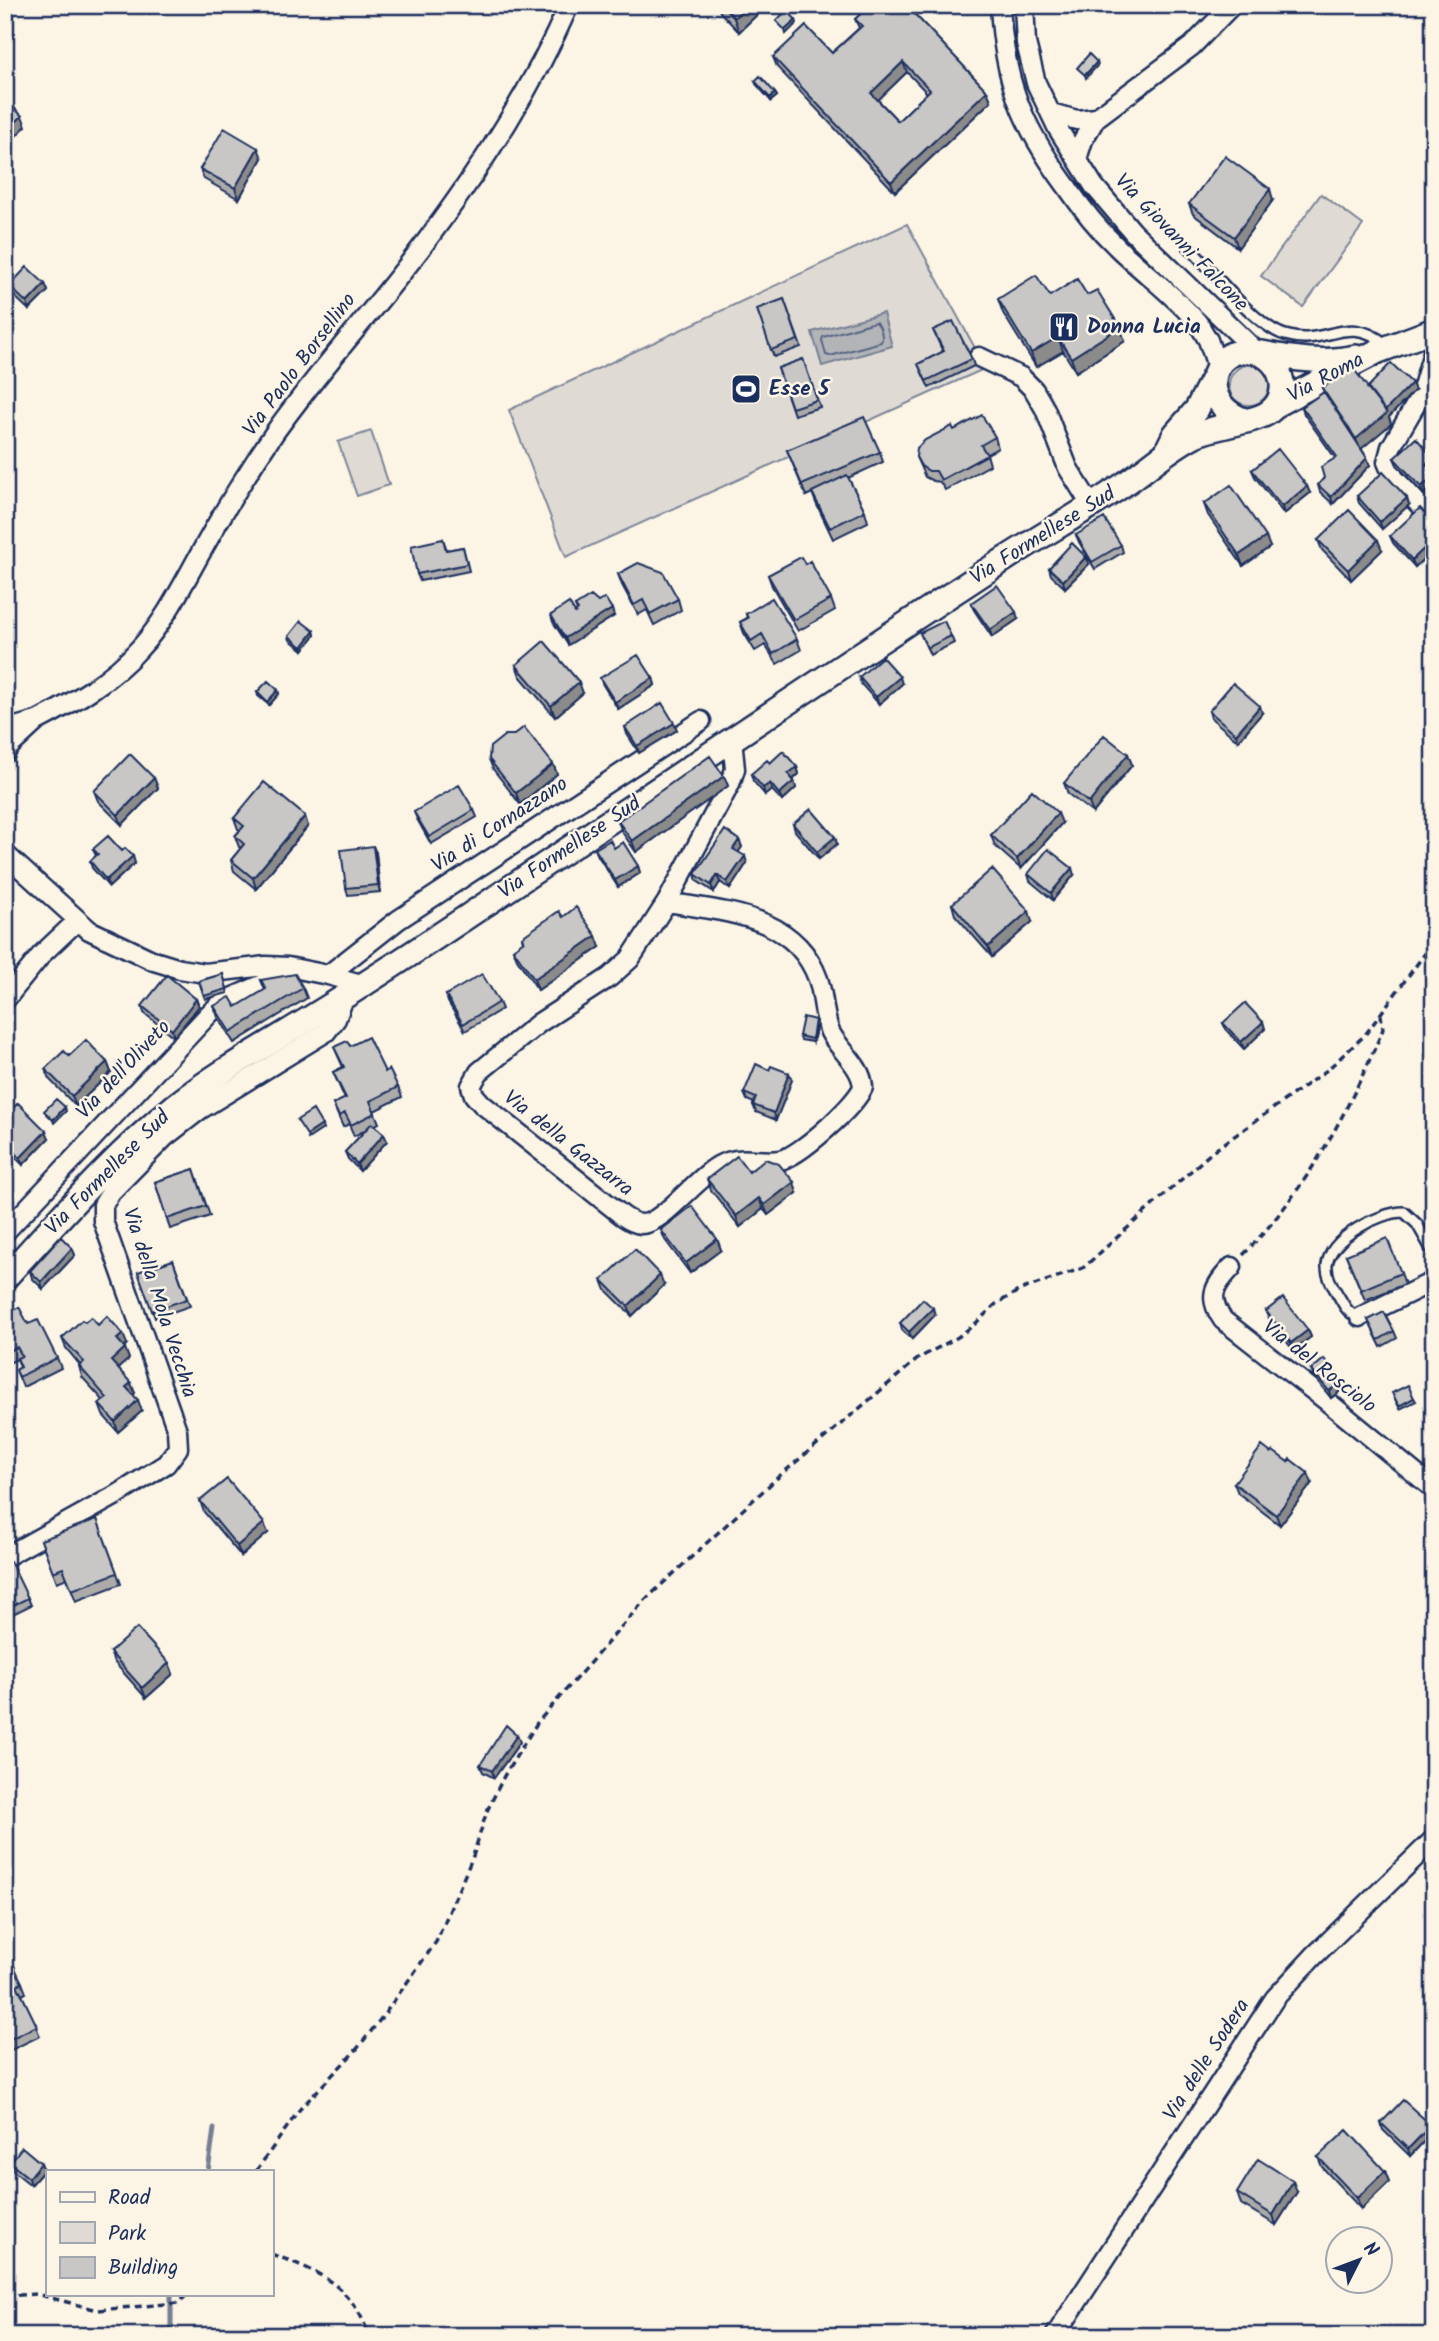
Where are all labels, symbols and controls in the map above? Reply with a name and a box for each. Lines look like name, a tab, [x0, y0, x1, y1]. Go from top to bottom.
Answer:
street label: Via Giovanni Falcone	[1106, 166, 1256, 320]
street label: Via Paolo Borsellino	[235, 286, 365, 444]
restaurant icon: Donna Lucia	[1047, 310, 1081, 344]
place label: Donna Lucia	[1087, 311, 1201, 344]
street label: Via Roma	[1282, 344, 1370, 412]
sports icon: Esse 5	[729, 372, 763, 406]
place label: Esse 5	[769, 373, 832, 406]
street label: Via Formellese Sud	[964, 478, 1123, 594]
street label: Via di Cornazzano	[425, 768, 575, 882]
street label: Via Formellese Sud	[492, 788, 649, 908]
street label: Via dell'Oliveto	[69, 1012, 179, 1128]
street label: Via della Gazzarra	[496, 1082, 640, 1206]
street label: Via Formellese Sud	[38, 1102, 179, 1243]
street label: Via della Mola Vecchia	[113, 1204, 205, 1402]
street label: Via del Rosciolo	[1255, 1312, 1383, 1422]
street label: Via delle Sodera	[1155, 1992, 1259, 2128]
legend	[46, 2170, 273, 2296]
text: Road	[108, 2182, 151, 2215]
text: Park	[108, 2218, 146, 2251]
north arrow	[1324, 2226, 1394, 2296]
text: N	[1355, 2235, 1385, 2264]
text: Building	[108, 2252, 178, 2285]

